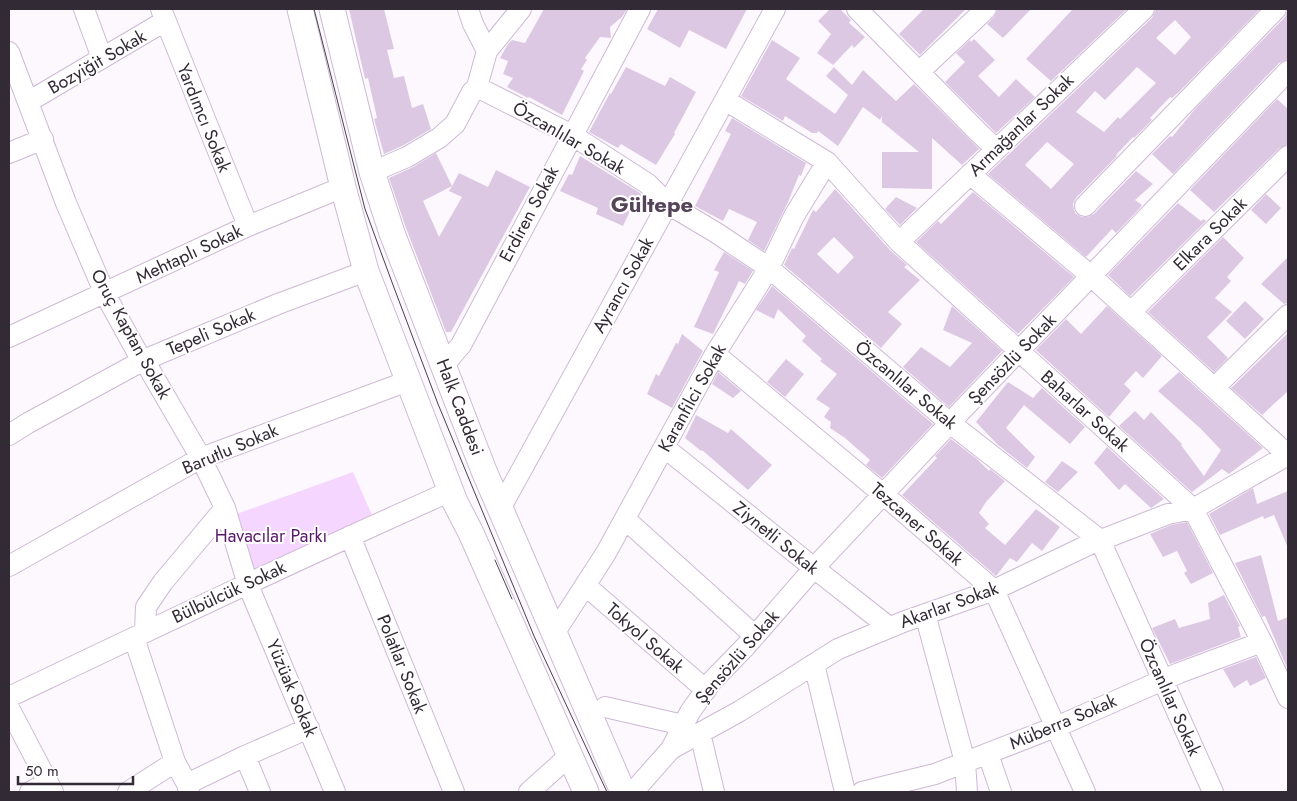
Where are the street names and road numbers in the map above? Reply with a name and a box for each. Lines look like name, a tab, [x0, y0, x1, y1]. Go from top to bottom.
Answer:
street label: Bozyiğit Sokak	[43, 23, 151, 101]
street label: Yardımcı Sokak	[170, 60, 238, 176]
street label: Armağanlar Sokak	[962, 68, 1080, 182]
street label: Özcanlılar Sokak	[508, 95, 630, 181]
street label: Erdiren Sokak	[493, 161, 565, 267]
street label: Elkara Sokak	[1167, 191, 1253, 277]
street label: Mehtaplı Sokak	[131, 218, 247, 290]
street label: Ayrancı Sokak	[586, 232, 660, 338]
street label: Oruç Kaptan Sokak	[84, 264, 178, 404]
street label: Tepeli Sokak	[163, 302, 259, 362]
street label: Şensözlü Sokak	[962, 308, 1062, 410]
street label: Özcanlılar Sokak	[849, 334, 963, 436]
street label: Karanfilci Sokak	[652, 339, 732, 457]
street label: Halk Caddesi	[430, 355, 490, 459]
street label: Baharlar Sokak	[1035, 364, 1135, 458]
street label: Barutlu Sokak	[178, 417, 282, 481]
street label: Tezcaner Sokak	[865, 476, 969, 572]
street label: Ziynetli Sokak	[727, 495, 825, 581]
street label: Bülbülcük Sokak	[168, 554, 290, 630]
street label: Akarlar Sokak	[896, 575, 1002, 635]
street label: Tokyol Sokak	[600, 597, 690, 679]
street label: Şensözlü Sokak	[689, 604, 785, 710]
street label: Polatlar Sokak	[370, 611, 434, 718]
street label: Özcanlılar Sokak	[1132, 634, 1208, 760]
street label: Yüzüak Sokak	[260, 635, 324, 741]
street label: Müberra Sokak	[1005, 688, 1121, 756]

